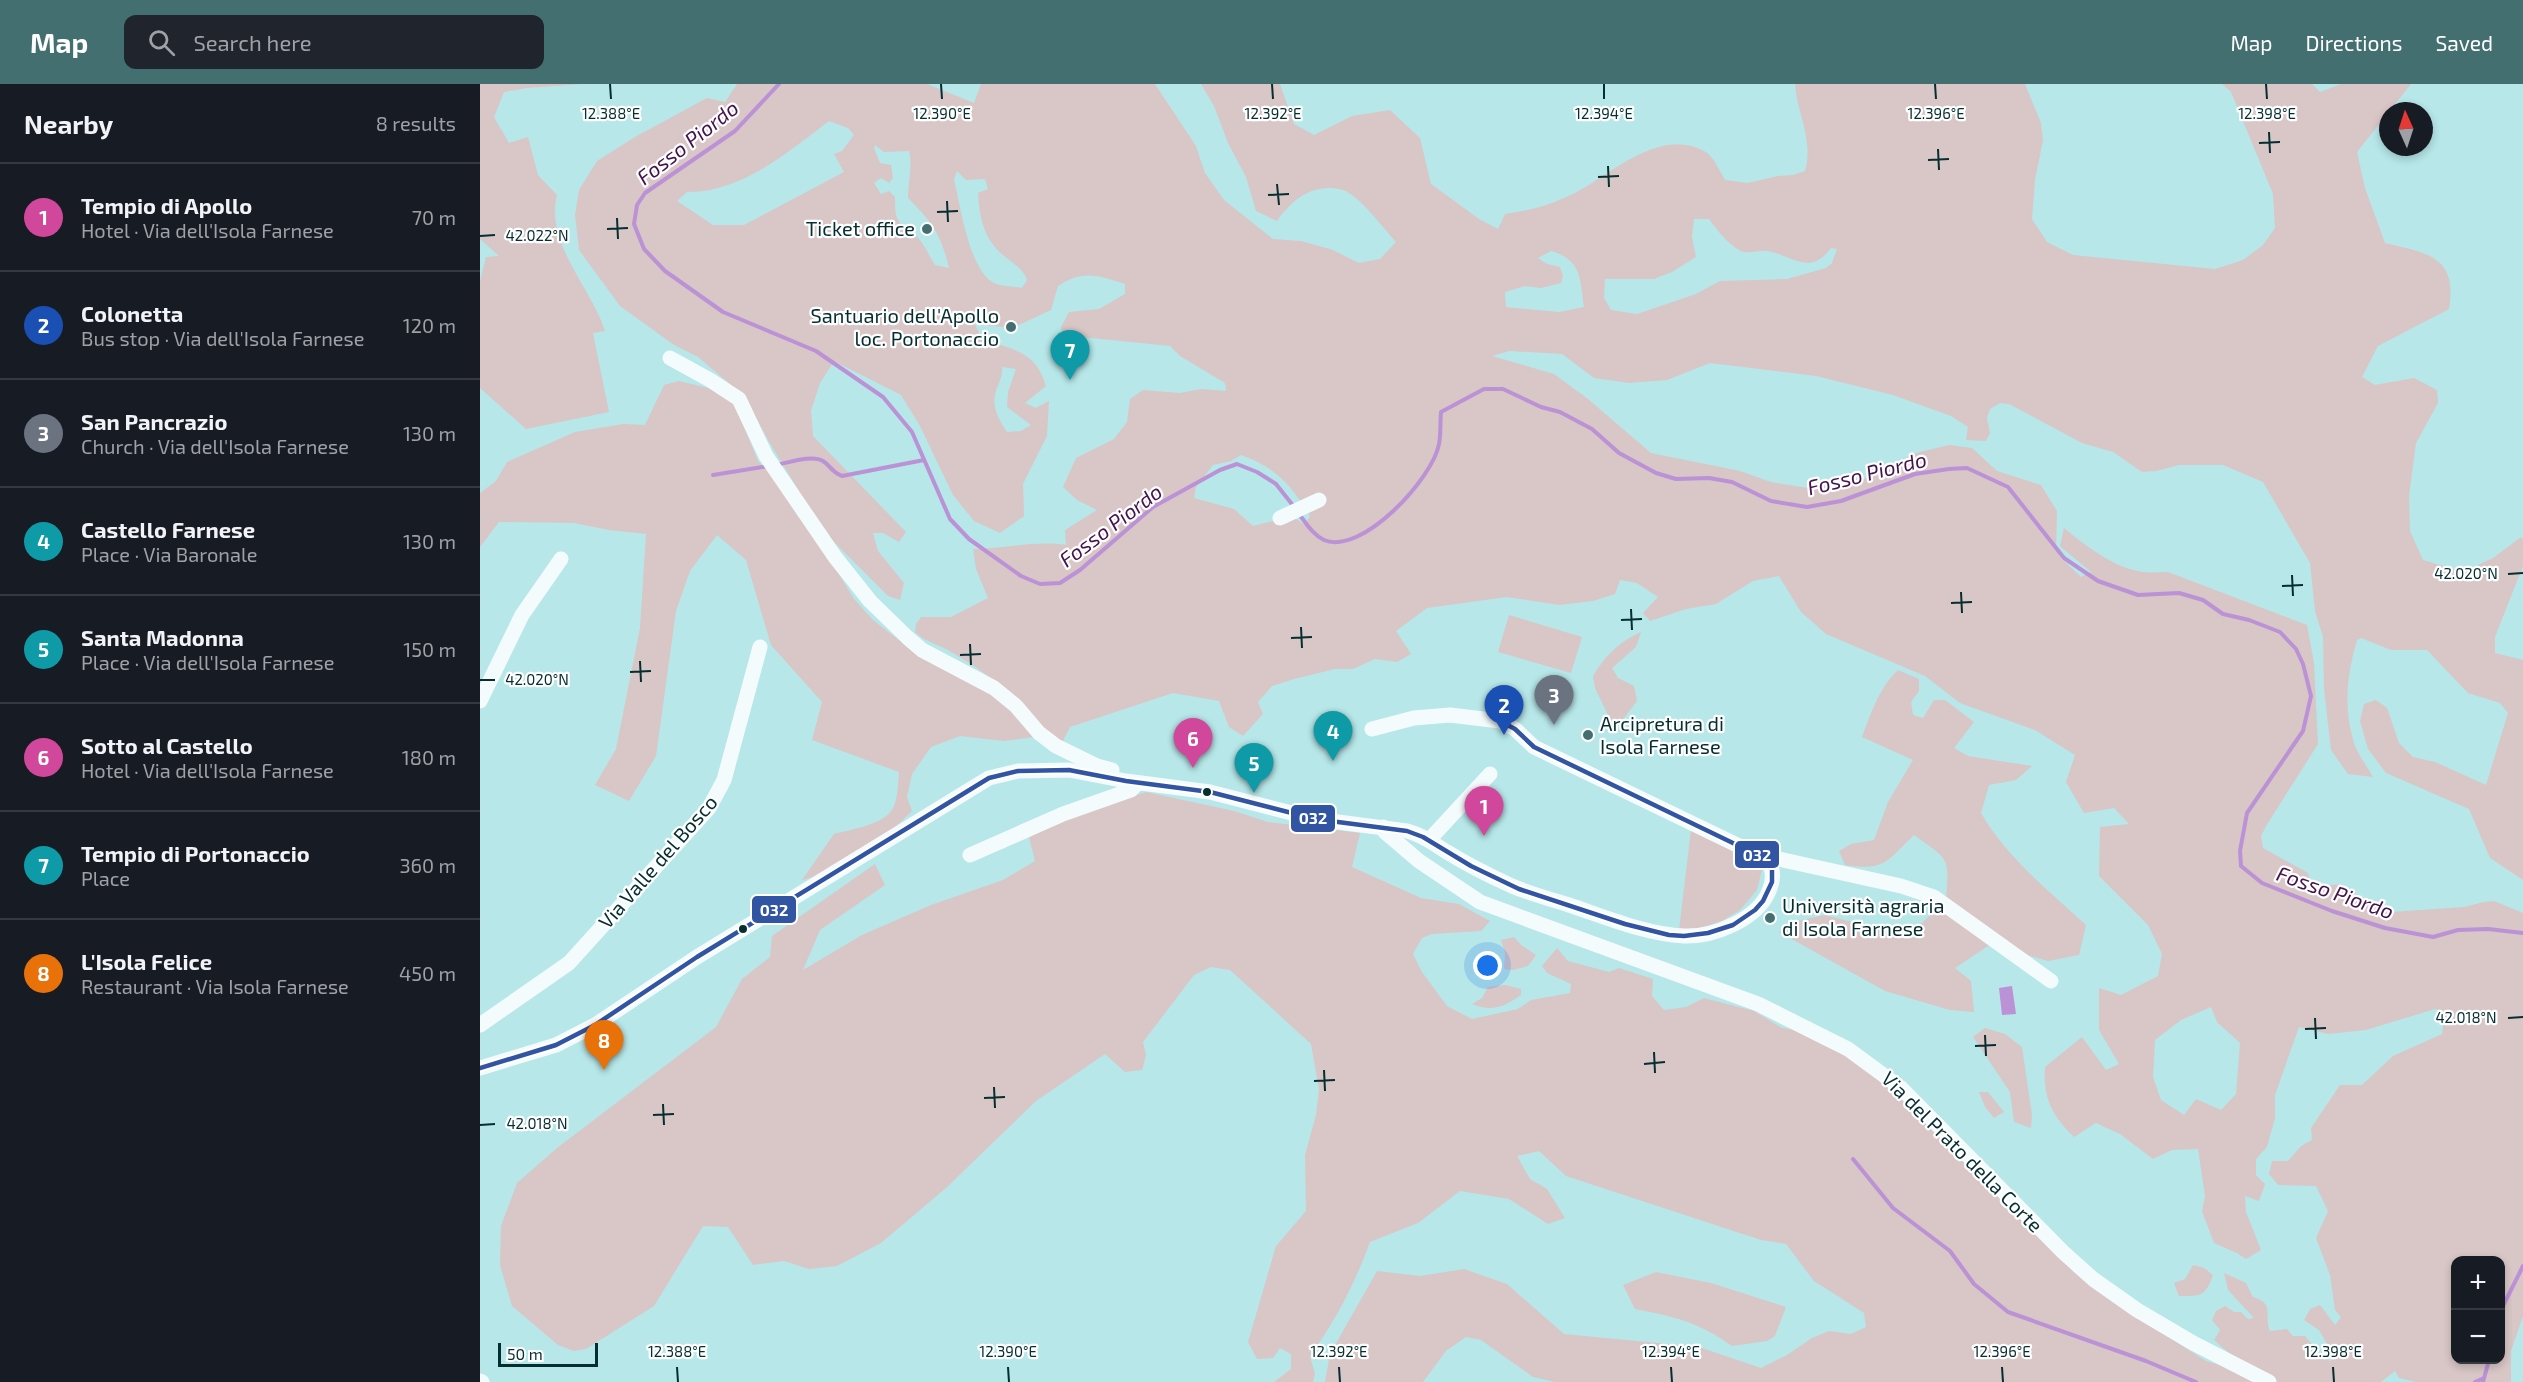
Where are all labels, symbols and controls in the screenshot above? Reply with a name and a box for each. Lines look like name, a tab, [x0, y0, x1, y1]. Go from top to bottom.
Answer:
search box	[124, 15, 544, 69]
text: Map	[30, 25, 88, 59]
icon: search	[145, 26, 178, 59]
text: Search here	[193, 29, 312, 55]
text: Map	[2230, 30, 2273, 55]
text: Directions	[2306, 30, 2402, 55]
text: Saved	[2435, 30, 2493, 55]
water label: Fosso Piordo	[631, 94, 743, 189]
north arrow	[2379, 102, 2433, 156]
text: 12.388°E	[582, 104, 640, 122]
text: 12.390°E	[913, 104, 971, 122]
text: 12.392°E	[1244, 104, 1302, 122]
text: 12.394°E	[1575, 104, 1633, 122]
text: 12.396°E	[1907, 104, 1965, 122]
text: 12.398°E	[2238, 104, 2296, 122]
text: Nearby	[24, 108, 113, 139]
text: 8 results	[376, 111, 456, 135]
text: Tempio di Apollo	[81, 192, 252, 218]
text: 1	[39, 205, 48, 229]
text: 70 m	[412, 205, 456, 229]
place label: Ticket office	[806, 216, 915, 240]
text: Hotel · Via dell'Isola Farnese	[81, 218, 334, 242]
marker: Ticket office	[920, 222, 934, 236]
text: 42.022°N	[505, 226, 569, 244]
text: Colonetta	[81, 300, 183, 326]
place label: Santuario dell'Apollo loc. Portonaccio	[811, 303, 999, 350]
text: 2	[38, 313, 49, 337]
text: 120 m	[403, 313, 456, 337]
marker: Santuario dell'Apollo loc. Portonaccio	[1004, 320, 1018, 334]
text: Bus stop · Via dell'Isola Farnese	[81, 326, 364, 350]
pin: 7	[1050, 330, 1090, 380]
text: San Pancrazio	[81, 408, 227, 434]
text: 3	[38, 421, 49, 445]
text: 130 m	[403, 421, 456, 445]
text: Church · Via dell'Isola Farnese	[81, 434, 349, 458]
water label: Fosso Piordo	[1804, 446, 1929, 499]
water label: Fosso Piordo	[1054, 478, 1166, 572]
text: Castello Farnese	[81, 516, 255, 542]
text: 4	[37, 529, 50, 553]
text: 130 m	[403, 529, 456, 553]
text: Place · Via Baronale	[81, 542, 258, 566]
text: 42.020°N	[2434, 564, 2498, 582]
text: Santa Madonna	[81, 624, 244, 650]
text: 5	[38, 637, 49, 661]
text: 150 m	[403, 637, 456, 661]
text: Place · Via dell'Isola Farnese	[81, 650, 334, 674]
text: 42.020°N	[505, 670, 569, 688]
pin: 3	[1534, 676, 1574, 725]
pin: 2	[1484, 686, 1524, 735]
place label: Arcipretura di Isola Farnese	[1600, 711, 1724, 758]
pin: 4	[1314, 712, 1352, 761]
pin: 6	[1174, 718, 1212, 768]
marker: Arcipretura di Isola Farnese	[1581, 728, 1595, 742]
text: Sotto al Castello	[81, 732, 253, 758]
pin: 5	[1234, 744, 1274, 793]
text: 6	[38, 745, 49, 769]
text: 180 m	[402, 745, 456, 769]
text: Hotel · Via dell'Isola Farnese	[81, 758, 334, 782]
unlabelled marker	[1201, 786, 1213, 798]
pin: 1	[1464, 786, 1504, 836]
street label: Via Valle del Bosco	[593, 790, 722, 933]
line badge: 032	[1290, 804, 1336, 833]
text: 032	[1299, 808, 1327, 827]
text: Tempio di Portonaccio	[81, 840, 310, 866]
line badge: 032	[1734, 840, 1780, 869]
text: 032	[1743, 845, 1771, 864]
text: 7	[38, 853, 49, 877]
text: 360 m	[399, 853, 456, 877]
water label: Fosso Piordo	[2274, 860, 2397, 923]
text: Place	[81, 866, 130, 890]
place label: Università agraria di Isola Farnese	[1782, 893, 1944, 940]
line badge: 032	[751, 895, 797, 924]
text: 032	[760, 900, 788, 919]
marker: Università agraria di Isola Farnese	[1763, 911, 1777, 925]
unlabelled marker	[737, 923, 749, 935]
text: L'Isola Felice	[81, 948, 212, 974]
your location	[1473, 951, 1502, 980]
text: 8	[37, 961, 50, 985]
text: 450 m	[399, 961, 456, 985]
text: Restaurant · Via Isola Farnese	[81, 974, 349, 998]
text: 42.018°N	[2435, 1008, 2497, 1026]
pin: 8	[584, 1020, 624, 1070]
street label: Via del Prato della Corte	[1877, 1066, 2048, 1237]
text: 42.018°N	[506, 1114, 568, 1132]
map controls	[2451, 1256, 2505, 1364]
button: +	[2451, 1256, 2505, 1310]
button: −	[2451, 1310, 2505, 1364]
scale bar	[498, 1340, 598, 1368]
text: 12.388°E	[648, 1342, 706, 1360]
text: 12.390°E	[979, 1342, 1037, 1360]
text: 12.392°E	[1310, 1342, 1368, 1360]
text: 12.394°E	[1642, 1342, 1700, 1360]
text: 12.396°E	[1973, 1342, 2031, 1360]
text: 12.398°E	[2304, 1342, 2362, 1360]
text: 50 m	[507, 1344, 543, 1363]

